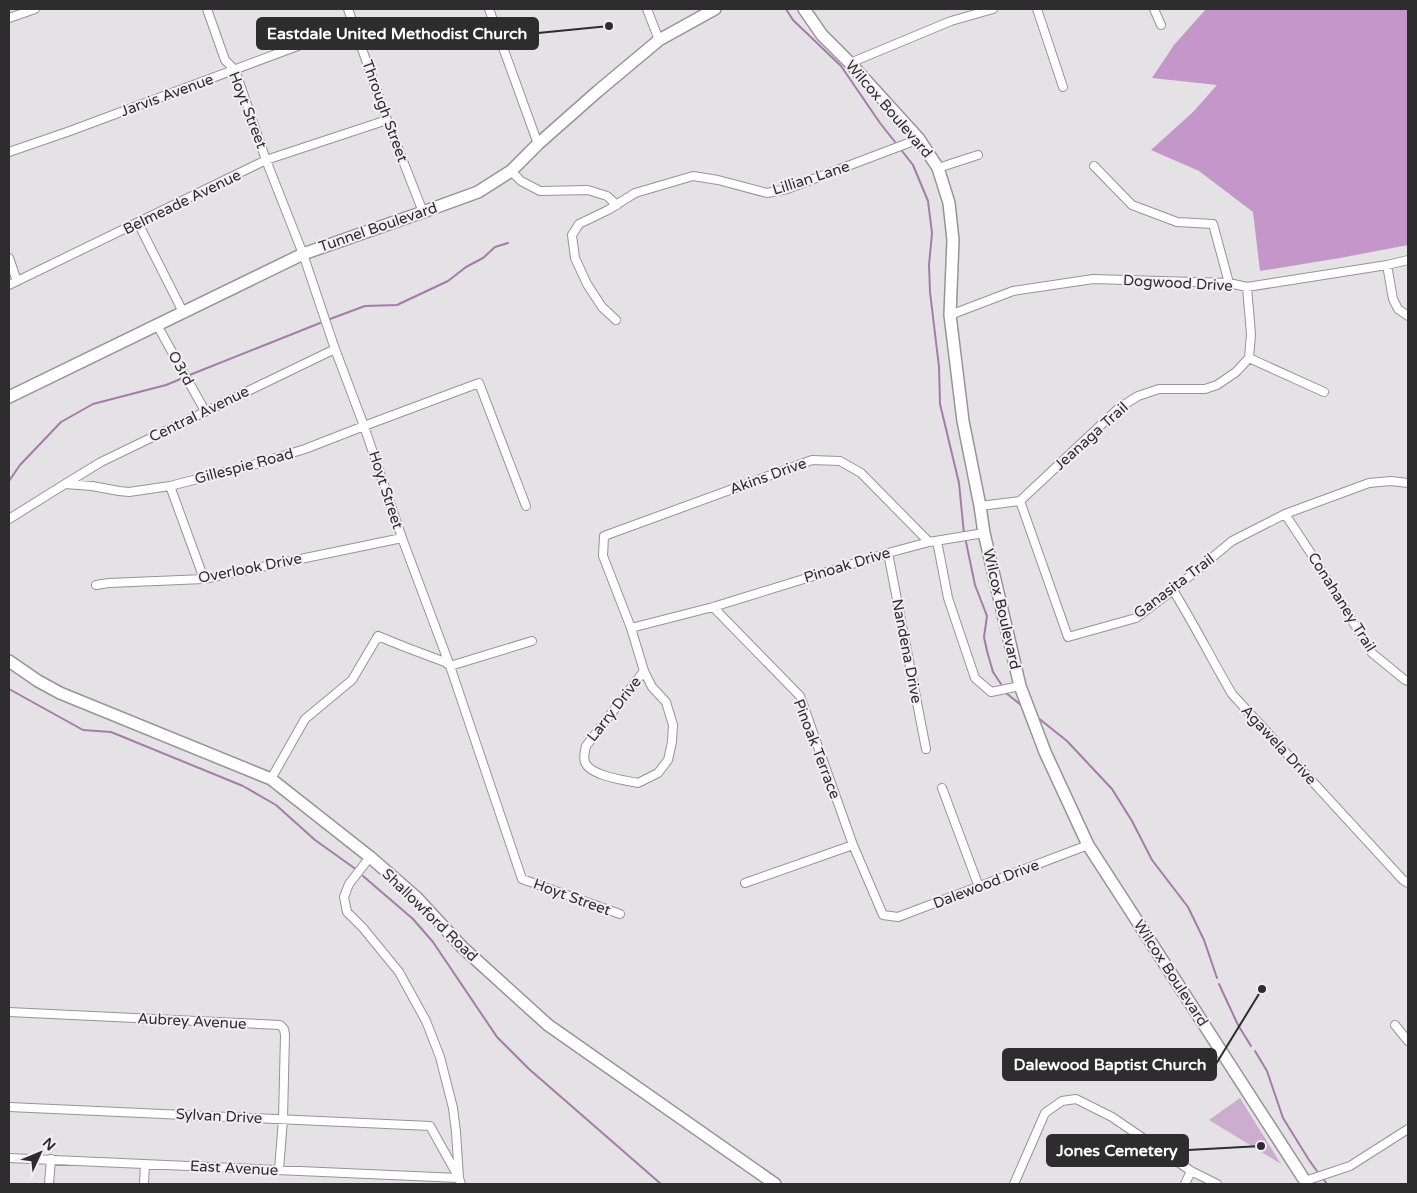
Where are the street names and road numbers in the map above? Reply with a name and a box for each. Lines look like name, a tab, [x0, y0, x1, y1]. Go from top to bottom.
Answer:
street label: Through Street	[358, 57, 412, 165]
street label: Wilcox Boulevard	[842, 57, 936, 161]
street label: Hoyt Street	[225, 69, 271, 151]
street label: Jarvis Avenue	[118, 70, 216, 120]
street label: Lillian Lane	[770, 157, 852, 199]
street label: Belmeade Avenue	[120, 166, 244, 238]
street label: Tunnel Boulevard	[317, 198, 439, 256]
street label: Dogwood Drive	[1123, 271, 1233, 295]
street label: O3rd	[164, 348, 198, 388]
street label: Central Avenue	[146, 382, 252, 446]
street label: Jeanaga Trail	[1050, 398, 1132, 474]
street label: Gillespie Road	[193, 444, 295, 488]
street label: Hoyt Street	[365, 449, 407, 532]
street label: Akins Drive	[727, 454, 809, 498]
street label: Pinoak Drive	[802, 543, 892, 587]
street label: Wilcox Boulevard	[979, 547, 1025, 671]
street label: Overlook Drive	[197, 549, 303, 587]
street label: Conahaney Trail	[1304, 549, 1380, 655]
street label: Ganasita Trail	[1130, 550, 1218, 622]
street label: Nandena Drive	[888, 597, 926, 705]
street label: Larry Drive	[583, 673, 645, 745]
street label: Pinoak Terrace	[790, 697, 844, 801]
street label: Agawela Drive	[1238, 702, 1320, 788]
street label: Dalewood Drive	[930, 856, 1042, 912]
street label: Shallowford Road	[378, 865, 482, 965]
street label: Hoyt Street	[531, 875, 613, 919]
street label: Wilcox Boulevard	[1130, 916, 1212, 1030]
street label: Aubrey Avenue	[137, 1009, 247, 1033]
street label: Sylvan Drive	[175, 1105, 263, 1127]
street label: East Avenue	[189, 1157, 279, 1179]

